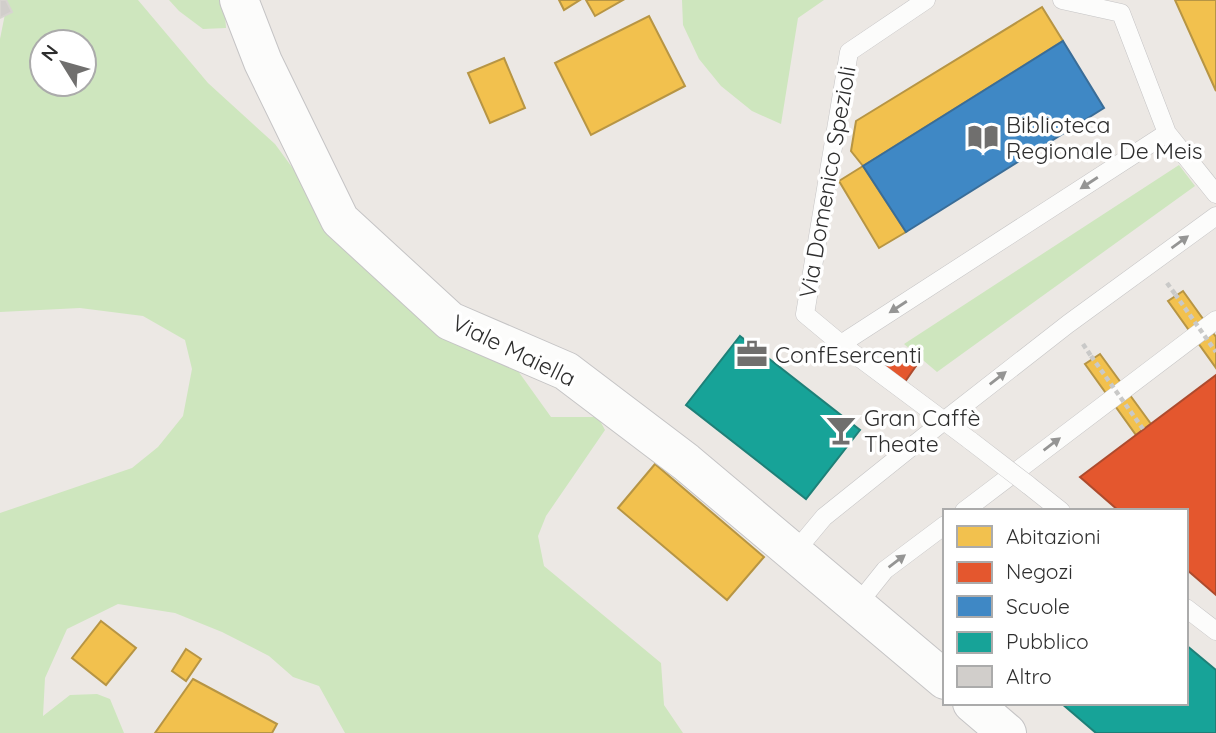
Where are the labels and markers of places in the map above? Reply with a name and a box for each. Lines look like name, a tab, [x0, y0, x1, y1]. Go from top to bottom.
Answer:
place label: Biblioteca Regionale De Meis	[1006, 110, 1203, 165]
library icon: Biblioteca Regionale De Meis	[966, 120, 1000, 154]
office icon: ConfEsercenti	[735, 337, 769, 371]
place label: ConfEsercenti	[775, 340, 922, 369]
place label: Gran Caffè Theate	[864, 403, 981, 458]
bar icon: Gran Caffè Theate	[824, 413, 858, 447]

